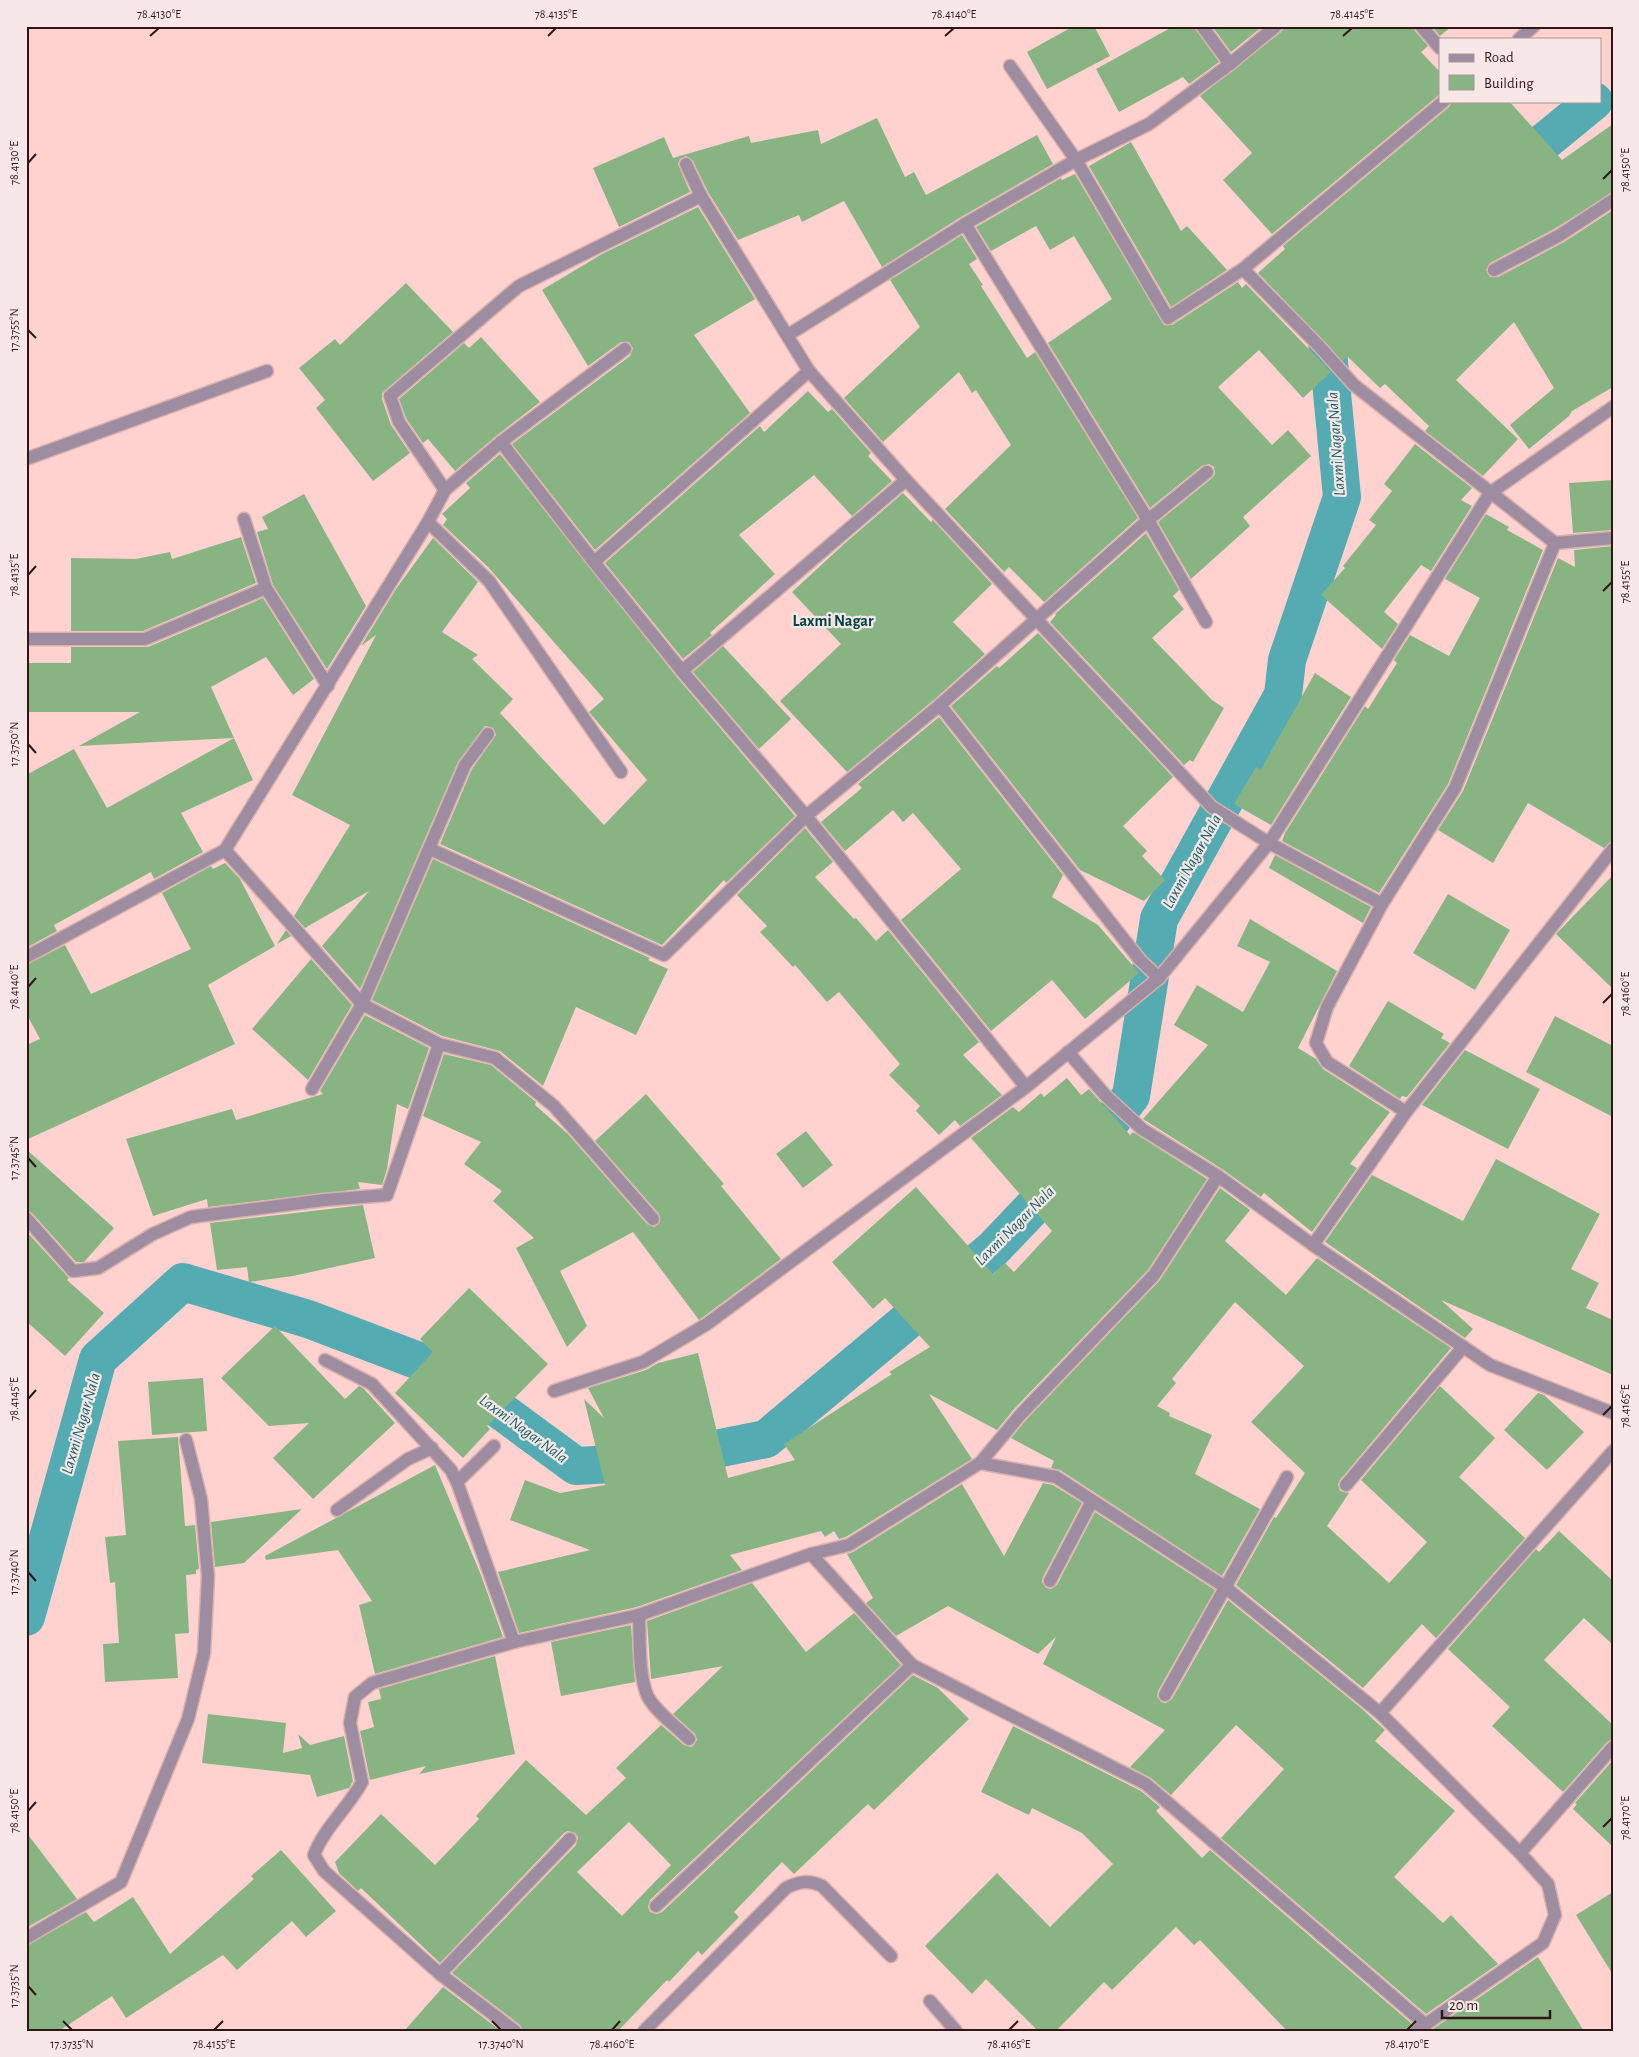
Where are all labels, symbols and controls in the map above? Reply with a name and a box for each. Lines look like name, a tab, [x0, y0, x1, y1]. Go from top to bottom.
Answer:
text: 78.4130°E	[137, 8, 181, 20]
text: 78.4135°E	[535, 8, 578, 20]
text: 78.4140°E	[932, 8, 977, 20]
text: 78.4145°E	[1330, 8, 1374, 20]
legend	[1439, 38, 1602, 102]
text: Road	[1484, 50, 1514, 65]
text: Building	[1484, 76, 1534, 91]
text: 78.4130°E	[8, 141, 20, 185]
text: 78.4150°E	[1619, 148, 1631, 192]
text: 17.3755°N	[8, 308, 20, 352]
water label: Laxmi Nagar Nala	[1324, 391, 1348, 497]
text: 78.4135°E	[8, 553, 20, 596]
text: 78.4155°E	[1619, 560, 1631, 603]
district label: Laxmi Nagar	[792, 613, 874, 629]
text: 17.3750°N	[8, 722, 20, 766]
water label: Laxmi Nagar Nala	[1160, 812, 1224, 911]
text: 78.4140°E	[8, 964, 20, 1009]
text: 78.4160°E	[1619, 971, 1631, 1016]
text: 17.3745°N	[8, 1136, 20, 1180]
water label: Laxmi Nagar Nala	[972, 1183, 1057, 1268]
water label: Laxmi Nagar Nala	[59, 1371, 103, 1476]
text: 78.4145°E	[8, 1377, 20, 1421]
text: 78.4165°E	[1619, 1384, 1631, 1428]
water label: Laxmi Nagar Nala	[476, 1392, 570, 1466]
text: 17.3740°N	[8, 1549, 20, 1595]
text: 78.4150°E	[8, 1789, 20, 1833]
text: 78.4170°E	[1619, 1796, 1631, 1840]
text: 17.3735°N	[8, 1964, 20, 2008]
scale bar	[1442, 1987, 1549, 2019]
text: 20 m	[1449, 1998, 1478, 2013]
text: 17.3735°N	[50, 2038, 94, 2050]
text: 78.4155°E	[193, 2038, 236, 2050]
text: 17.3740°N	[478, 2038, 524, 2050]
text: 78.4160°E	[590, 2038, 635, 2050]
text: 78.4165°E	[987, 2038, 1031, 2050]
text: 78.4170°E	[1385, 2038, 1429, 2050]

